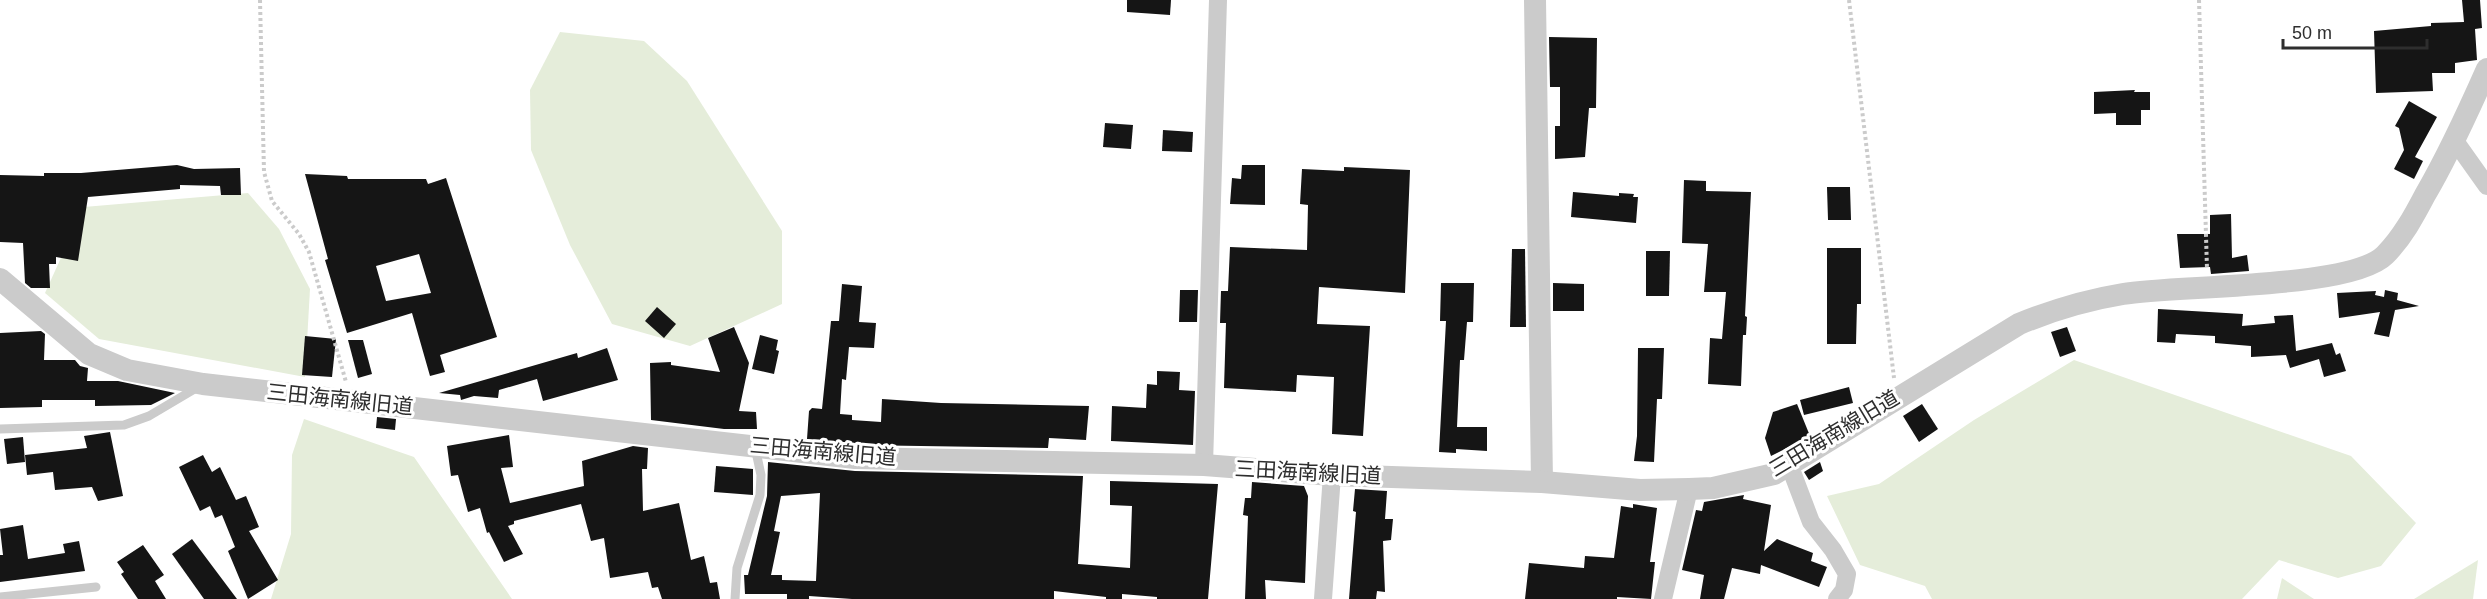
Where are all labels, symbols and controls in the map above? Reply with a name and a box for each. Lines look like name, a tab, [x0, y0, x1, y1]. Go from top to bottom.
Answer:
scale bar	[2283, 12, 2427, 50]
text: 50 m	[2292, 23, 2332, 43]
street label: 三田海南線旧道	[266, 380, 414, 418]
street label: 三田海南線旧道	[1765, 385, 1903, 481]
street label: 三田海南線旧道	[749, 433, 897, 469]
street label: 三田海南線旧道	[1234, 457, 1382, 487]

